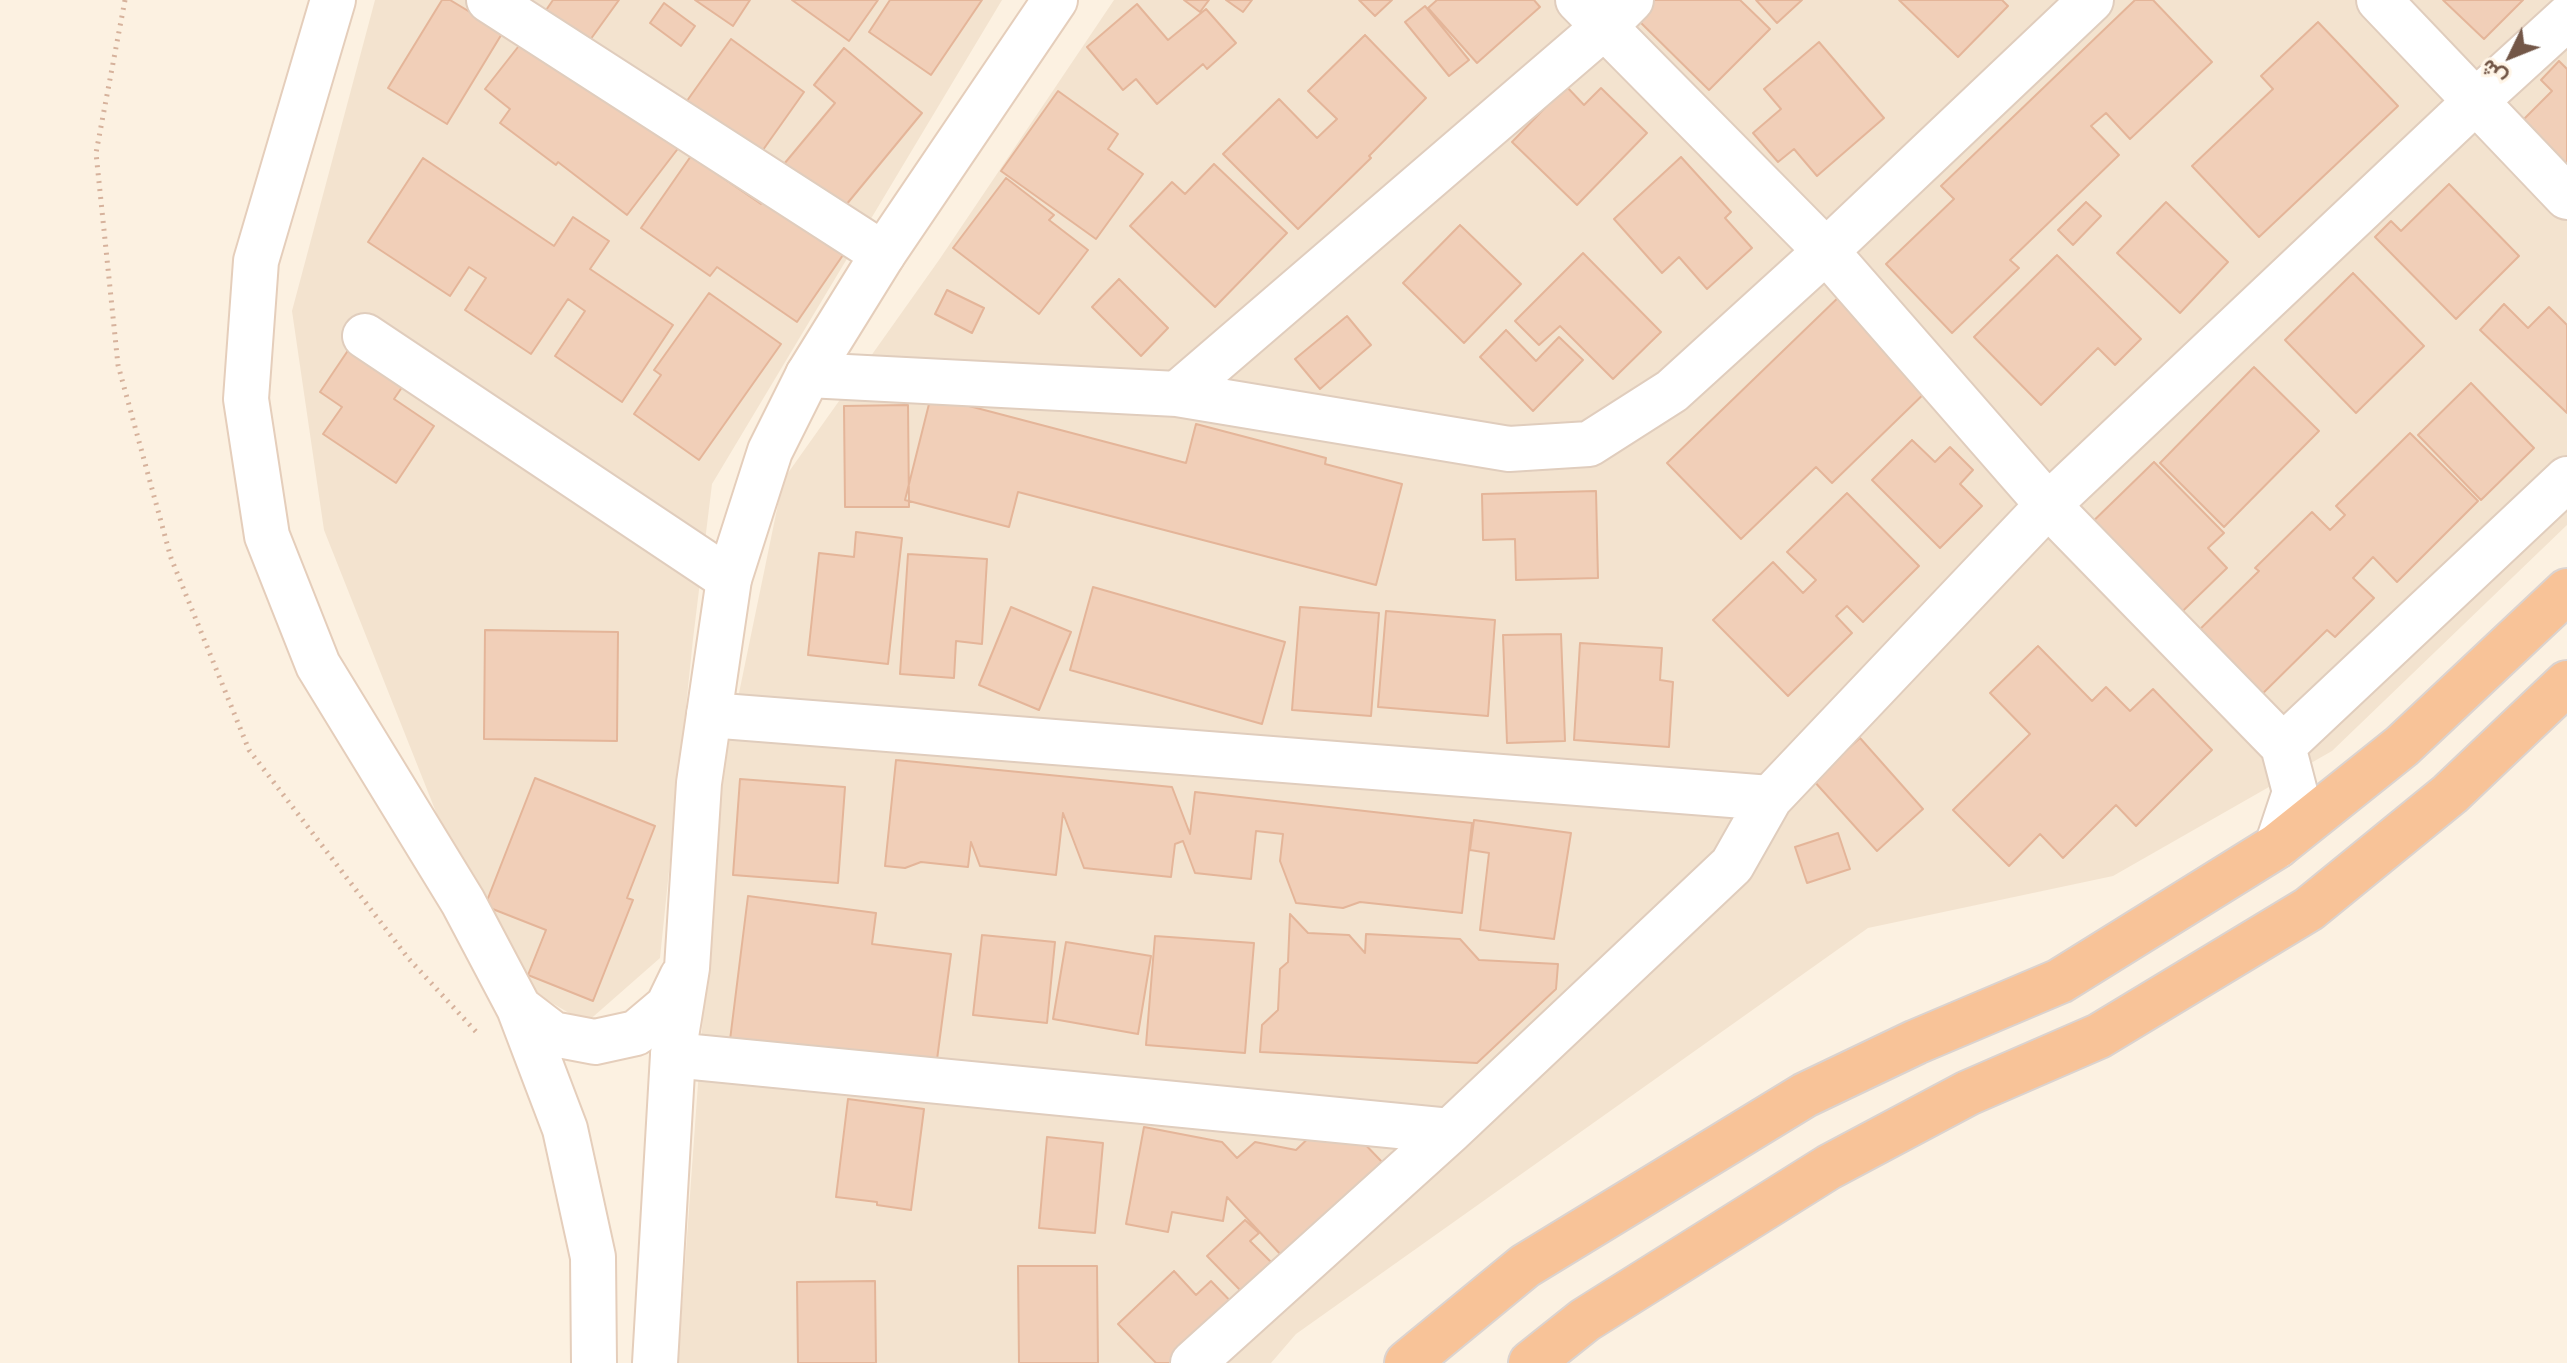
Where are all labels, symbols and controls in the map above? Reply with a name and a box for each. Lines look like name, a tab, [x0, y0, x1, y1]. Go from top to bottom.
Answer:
north arrow	[2471, 16, 2551, 96]
text: ش	[2474, 54, 2512, 92]

